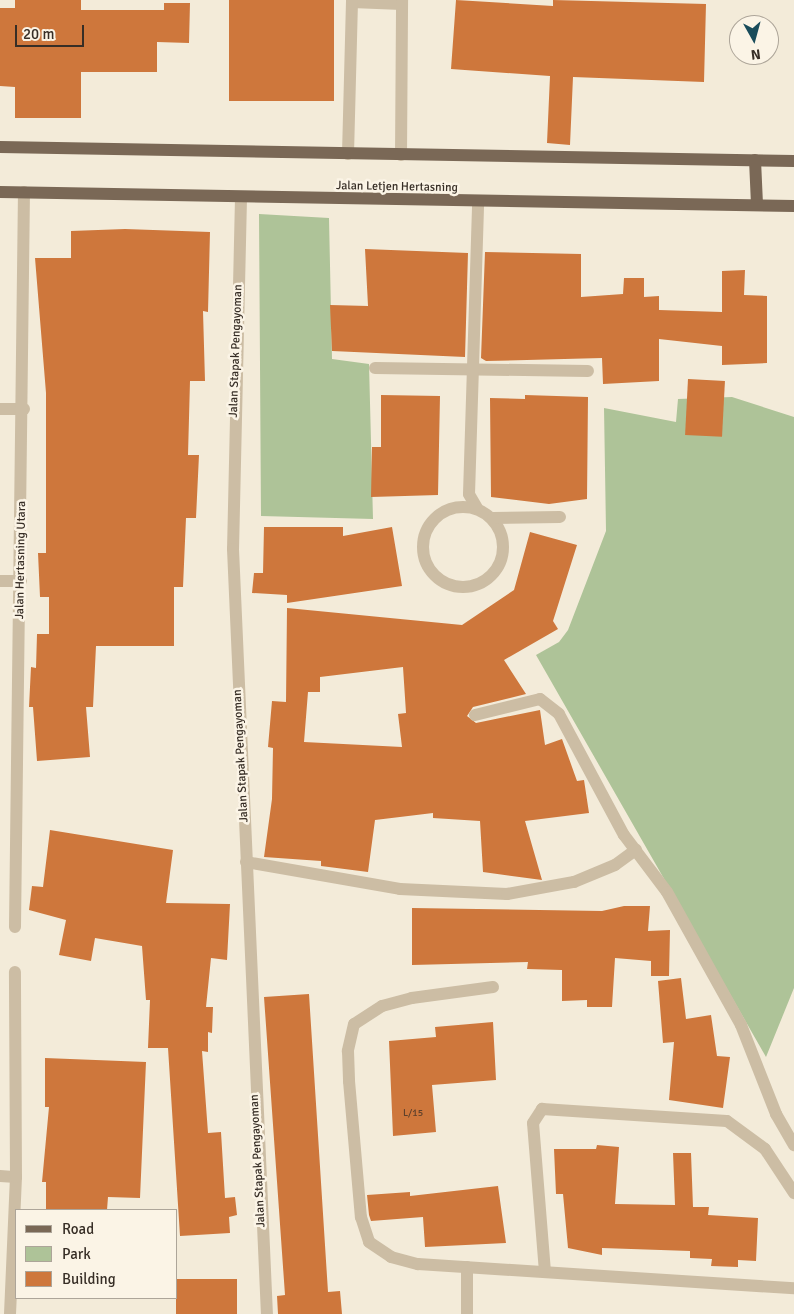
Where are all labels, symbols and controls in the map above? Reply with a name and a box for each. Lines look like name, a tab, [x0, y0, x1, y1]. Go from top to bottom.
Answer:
scale bar	[18, 15, 86, 47]
north arrow	[729, 15, 779, 65]
text: 20 m	[23, 25, 54, 43]
text: N	[750, 45, 762, 63]
street label: Jalan Letjen Hertasning	[336, 179, 458, 195]
street label: Jalan Stapak Pengayoman	[226, 284, 246, 418]
street label: Jalan Hertasning Utara	[13, 501, 29, 619]
street label: Jalan Stapak Pengayoman	[230, 689, 252, 823]
street label: Jalan Stapak Pengayoman	[247, 1094, 269, 1228]
house number: L/15	[403, 1108, 423, 1120]
legend	[15, 1209, 178, 1299]
text: Road	[62, 1220, 94, 1238]
text: Park	[62, 1245, 91, 1263]
text: Building	[62, 1270, 116, 1288]

